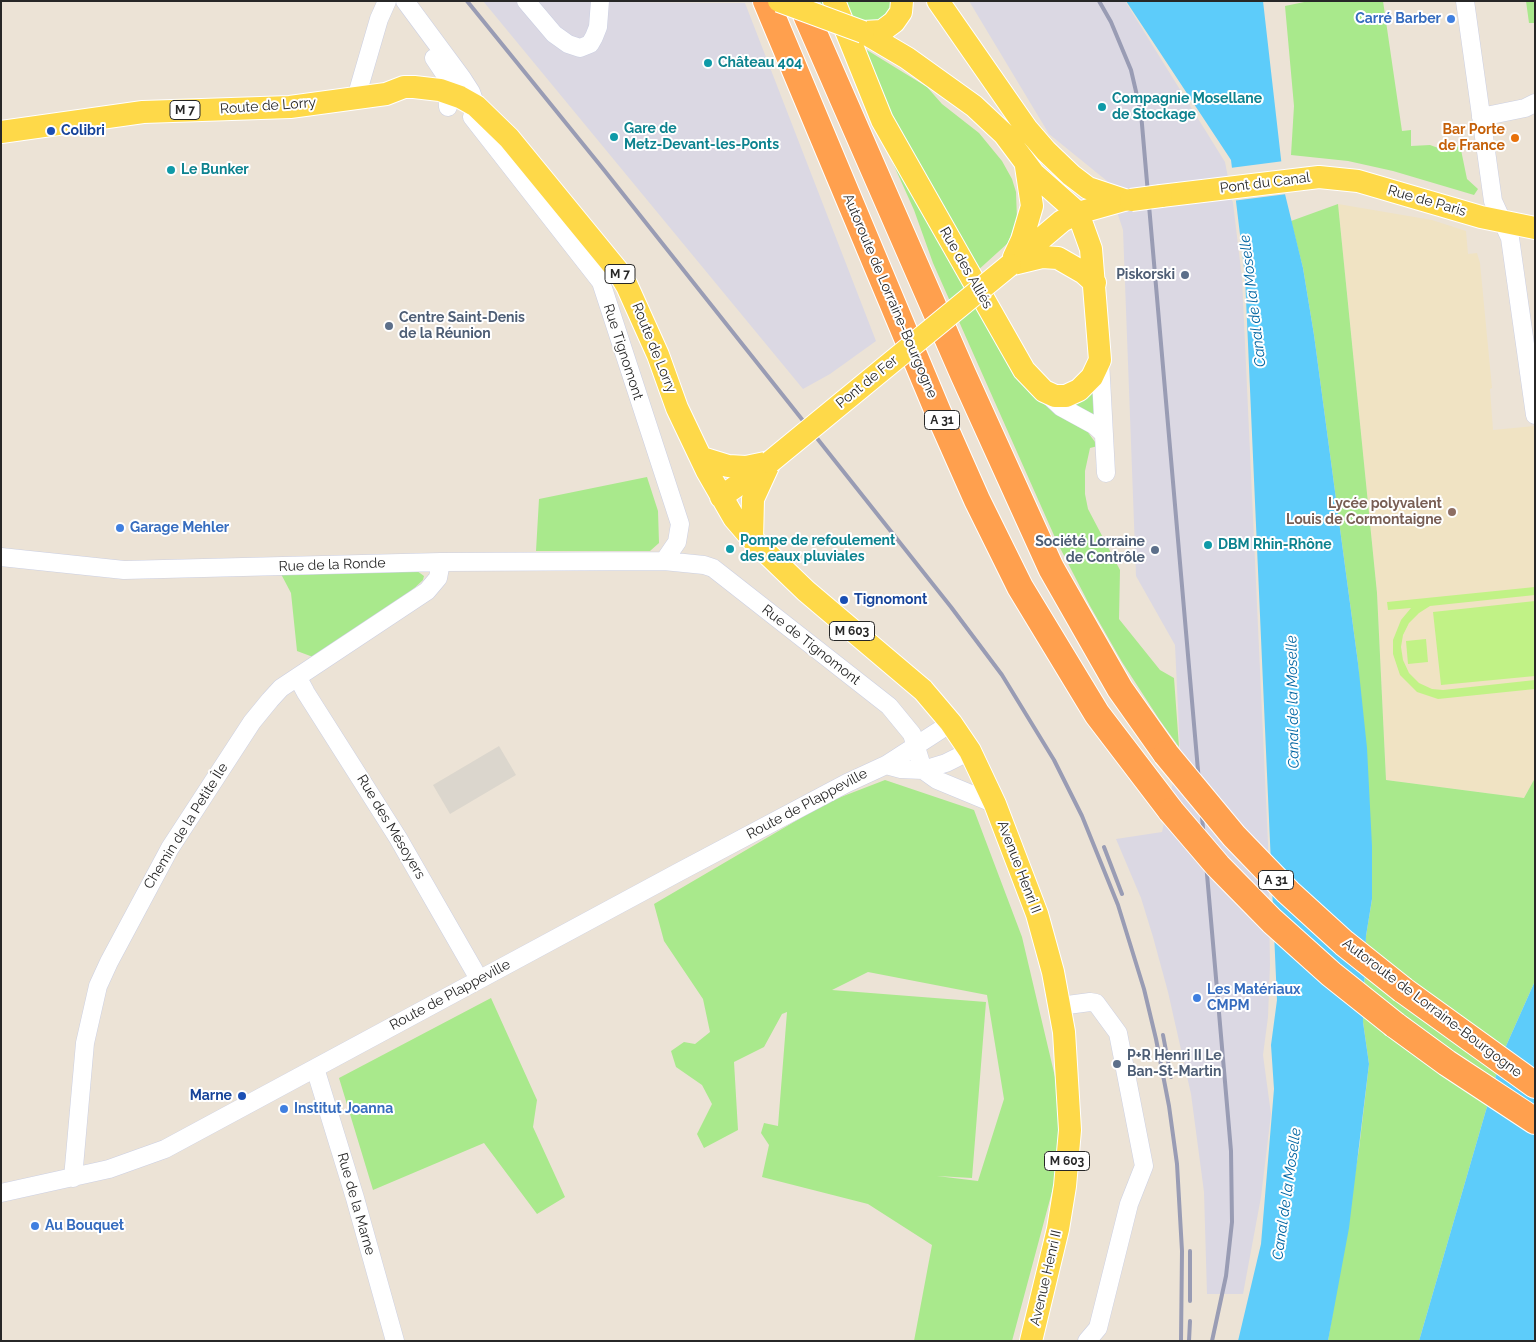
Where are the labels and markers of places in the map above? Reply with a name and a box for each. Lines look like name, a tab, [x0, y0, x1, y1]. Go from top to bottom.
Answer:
place label: Carré Barber	[1355, 11, 1441, 27]
marker: Carré Barber	[1445, 13, 1457, 25]
place label: Château 404	[718, 55, 802, 71]
marker: Château 404	[702, 57, 714, 69]
place label: Compagnie Mosellane de Stockage	[1112, 91, 1262, 124]
marker: Compagnie Mosellane de Stockage	[1096, 101, 1108, 113]
place label: Gare de Metz-Devant-les-Ponts	[624, 121, 779, 154]
place label: Bar Porte de France	[1438, 122, 1505, 154]
place label: Colibri	[61, 123, 105, 139]
marker: Colibri	[45, 125, 57, 137]
marker: Gare de Metz-Devant-les-Ponts	[608, 131, 620, 143]
marker: Bar Porte de France	[1509, 132, 1521, 144]
place label: Le Bunker	[181, 162, 249, 178]
marker: Le Bunker	[165, 164, 177, 176]
place label: Piskorski	[1116, 267, 1175, 283]
marker: Piskorski	[1179, 269, 1191, 281]
place label: Centre Saint-Denis de la Réunion	[399, 310, 525, 342]
marker: Centre Saint-Denis de la Réunion	[383, 320, 395, 332]
place label: Lycée polyvalent Louis de Cormontaigne	[1286, 496, 1442, 528]
marker: Lycée polyvalent Louis de Cormontaigne	[1446, 506, 1458, 518]
place label: Garage Mehler	[130, 520, 229, 536]
marker: Garage Mehler	[114, 522, 126, 534]
place label: Pompe de refoulement des eaux pluviales	[740, 533, 895, 566]
place label: Société Lorraine de Contrôle	[1035, 534, 1145, 566]
place label: DBM Rhin-Rhône	[1218, 537, 1332, 553]
marker: DBM Rhin-Rhône	[1202, 539, 1214, 551]
marker: Pompe de refoulement des eaux pluviales	[724, 543, 736, 555]
marker: Société Lorraine de Contrôle	[1149, 544, 1161, 556]
place label: Tignomont	[854, 592, 927, 608]
marker: Tignomont	[838, 594, 850, 606]
place label: Les Matériaux CMPM	[1207, 982, 1301, 1014]
marker: Les Matériaux CMPM	[1191, 992, 1203, 1004]
place label: P+R Henri II Le Ban-St-Martin	[1127, 1048, 1222, 1080]
marker: P+R Henri II Le Ban-St-Martin	[1111, 1058, 1123, 1070]
place label: Marne	[190, 1088, 232, 1104]
marker: Marne	[236, 1090, 248, 1102]
place label: Institut Joanna	[294, 1101, 393, 1117]
marker: Institut Joanna	[278, 1103, 290, 1115]
place label: Au Bouquet	[45, 1218, 124, 1234]
marker: Au Bouquet	[29, 1220, 41, 1232]

